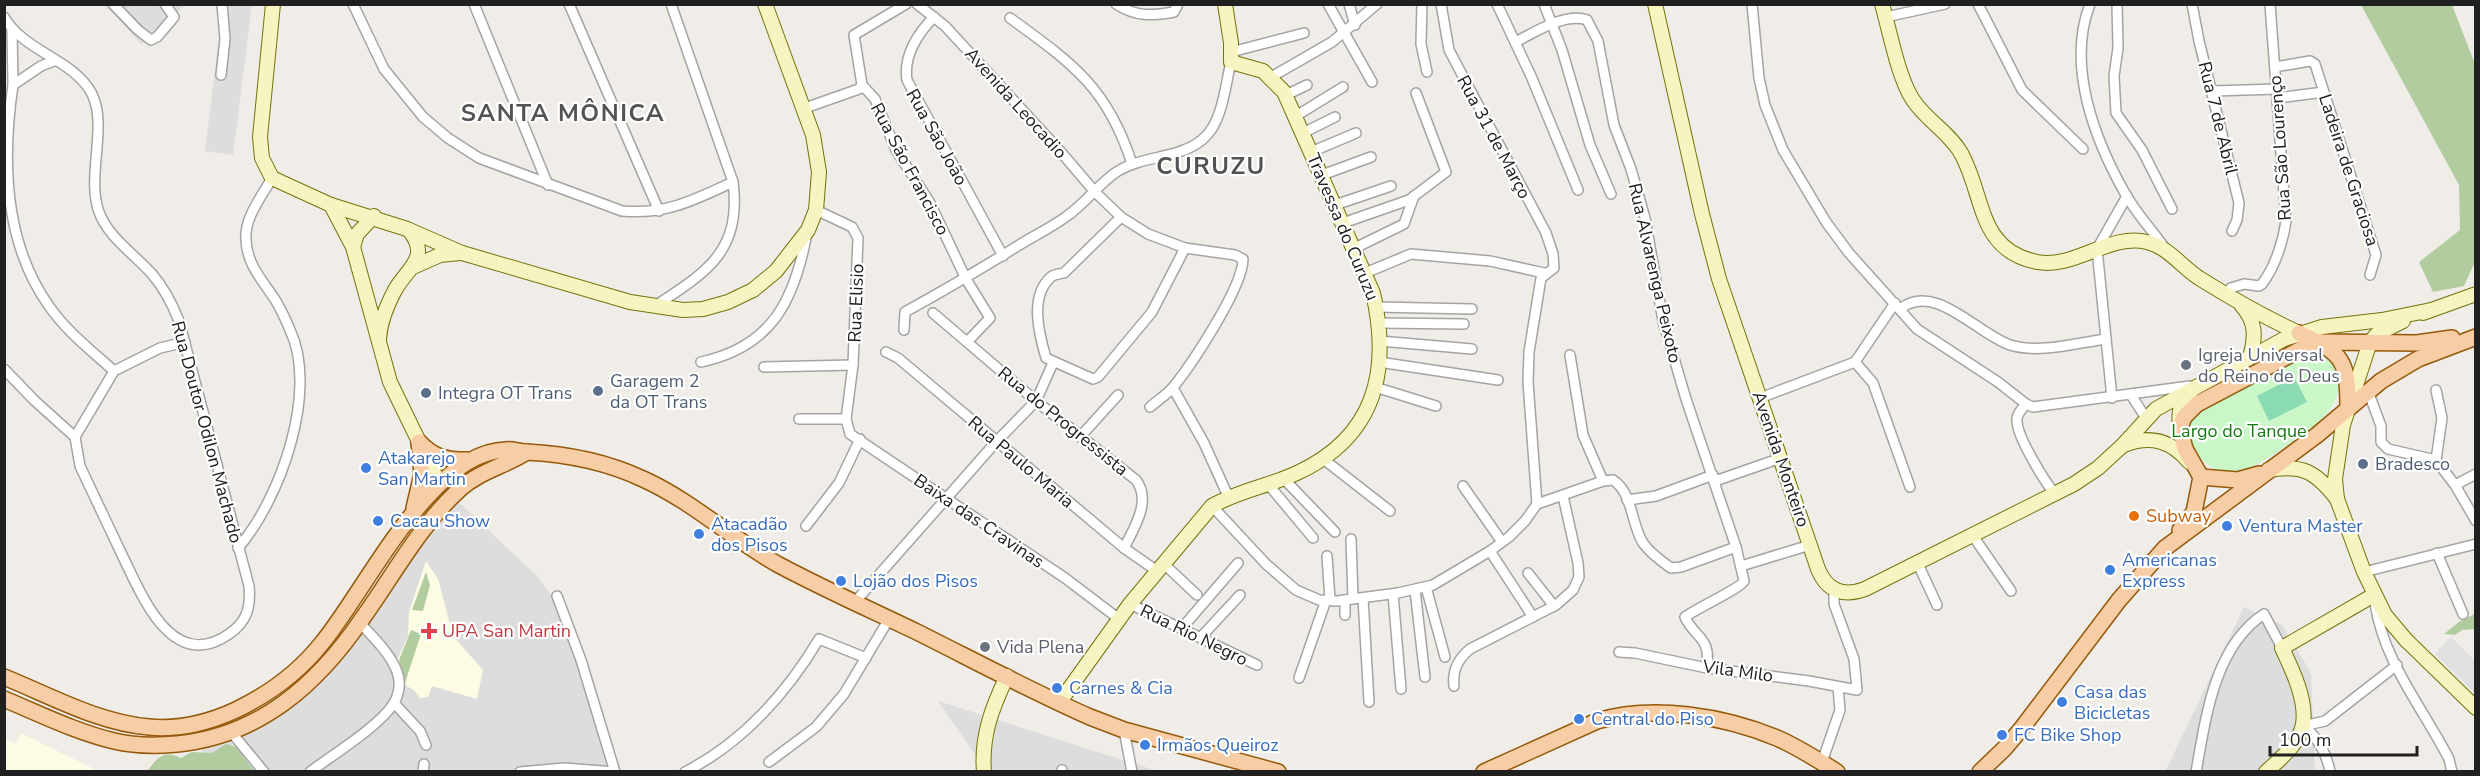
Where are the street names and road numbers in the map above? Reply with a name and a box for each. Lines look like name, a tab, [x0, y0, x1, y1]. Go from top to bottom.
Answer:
street label: Avenida Leocadio	[960, 42, 1072, 164]
street label: Rua 7 de Abril	[2192, 59, 2244, 178]
street label: Rua 31 de Março	[1451, 71, 1537, 203]
street label: Rua São Lourenço	[2263, 75, 2297, 221]
street label: Rua São João	[901, 84, 973, 190]
street label: Ladeira de Graciosa	[2313, 91, 2385, 249]
street label: Rua São Francisco	[865, 99, 955, 239]
street label: Travessa do Curuzu	[1301, 150, 1385, 304]
street label: Rua Alvarenga Peixoto	[1623, 181, 1687, 365]
street label: Rua Elisio	[843, 263, 869, 343]
street label: Rua Doutor Odilon Machado	[166, 318, 248, 546]
street label: Rua do Progressista	[993, 361, 1133, 481]
street label: Avenida Monteiro	[1746, 388, 1816, 530]
street label: Rua Paulo Maria	[963, 410, 1079, 514]
street label: Baixa das Cravinas	[909, 468, 1049, 574]
street label: Rua Rio Negro	[1136, 599, 1252, 671]
street label: Vila Milo	[1700, 654, 1775, 688]

